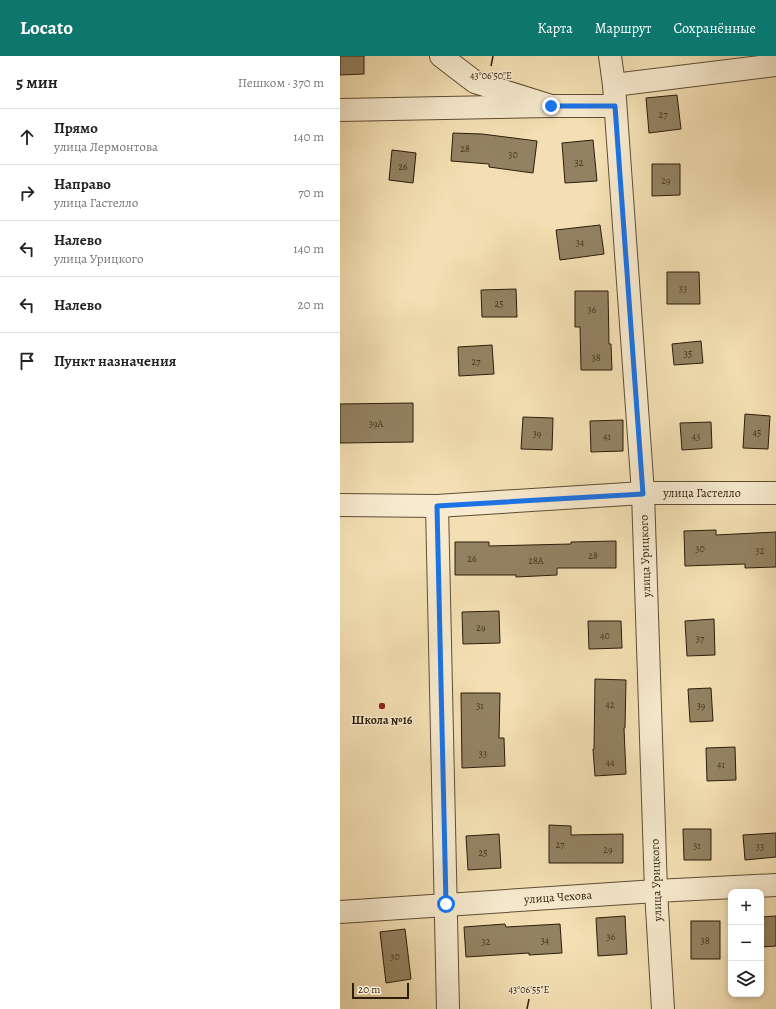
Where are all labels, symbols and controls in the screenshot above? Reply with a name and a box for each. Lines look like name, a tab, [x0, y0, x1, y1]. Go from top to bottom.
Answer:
text: Locato	[20, 15, 73, 41]
text: Карта	[538, 19, 573, 38]
text: Маршрут	[595, 19, 651, 38]
text: Сохранённые	[673, 19, 756, 38]
text: 43°06'50"E	[470, 69, 512, 82]
text: 5 мин	[16, 71, 58, 94]
text: Пешком · 370 m	[238, 74, 324, 91]
route end	[542, 97, 560, 115]
house number: 27	[659, 108, 668, 121]
text: Прямо	[54, 118, 98, 138]
icon: ahead	[16, 126, 38, 148]
text: 140 m	[293, 128, 324, 145]
text: улица Лермонтова	[54, 138, 158, 155]
house number: 28	[460, 142, 470, 155]
house number: 30	[508, 148, 518, 161]
house number: 32	[575, 156, 584, 169]
house number: 26	[398, 160, 408, 173]
text: Направо	[54, 174, 111, 194]
house number: 29	[661, 174, 671, 187]
icon: right	[16, 182, 38, 204]
text: 70 m	[298, 184, 324, 201]
text: улица Гастелло	[54, 194, 138, 211]
text: Налево	[54, 230, 102, 250]
house number: 34	[576, 236, 585, 249]
icon: left	[16, 238, 38, 260]
text: 140 m	[293, 240, 324, 257]
text: улица Урицкого	[54, 250, 144, 267]
house number: 33	[679, 282, 687, 295]
icon: left	[16, 294, 38, 316]
text: Налево	[54, 295, 102, 315]
text: 20 m	[298, 296, 324, 313]
house number: 25	[494, 297, 504, 310]
house number: 36	[588, 303, 597, 316]
house number: 35	[684, 347, 692, 360]
icon: arrive	[16, 350, 38, 372]
text: Пункт назначения	[54, 351, 176, 371]
house number: 38	[591, 351, 601, 364]
house number: 27	[472, 355, 481, 368]
house number: 39А	[369, 417, 383, 430]
house number: 45	[753, 426, 761, 439]
house number: 39	[533, 427, 542, 440]
house number: 41	[603, 430, 612, 443]
house number: 43	[692, 430, 700, 443]
street label: улица Гастелло	[662, 485, 741, 501]
street label: улица Урицкого	[636, 514, 654, 599]
house number: 30	[695, 542, 705, 555]
house number: 32	[756, 544, 765, 557]
house number: 28	[588, 549, 598, 562]
house number: 26	[467, 552, 477, 565]
house number: 28А	[528, 554, 544, 567]
house number: 29	[476, 621, 486, 634]
house number: 40	[600, 629, 610, 642]
house number: 37	[696, 632, 705, 645]
house number: 42	[605, 698, 615, 711]
house number: 31	[476, 699, 484, 712]
house number: 39	[697, 699, 706, 712]
marker: Школа №16	[377, 701, 387, 711]
place label: Школа №16	[352, 712, 413, 728]
house number: 33	[479, 747, 487, 760]
house number: 44	[605, 756, 615, 769]
house number: 41	[717, 758, 726, 771]
house number: 27	[556, 838, 565, 851]
street label: улица Урицкого	[647, 838, 665, 923]
house number: 31	[693, 839, 701, 852]
house number: 33	[756, 840, 764, 853]
house number: 29	[603, 843, 613, 856]
house number: 25	[478, 846, 488, 859]
street label: улица Чехова	[522, 887, 593, 907]
map controls	[728, 889, 764, 997]
button: +	[728, 889, 764, 925]
route start	[437, 895, 455, 913]
button: −	[728, 925, 764, 961]
house number: 36	[607, 930, 616, 943]
house number: 34	[541, 934, 550, 947]
house number: 38	[700, 934, 710, 947]
house number: 32	[482, 935, 491, 948]
house number: 30	[390, 950, 400, 963]
button: layers	[728, 961, 764, 997]
scale bar	[352, 981, 409, 1000]
text: 20 m	[358, 982, 380, 997]
text: 43°06'55"E	[509, 983, 550, 996]

